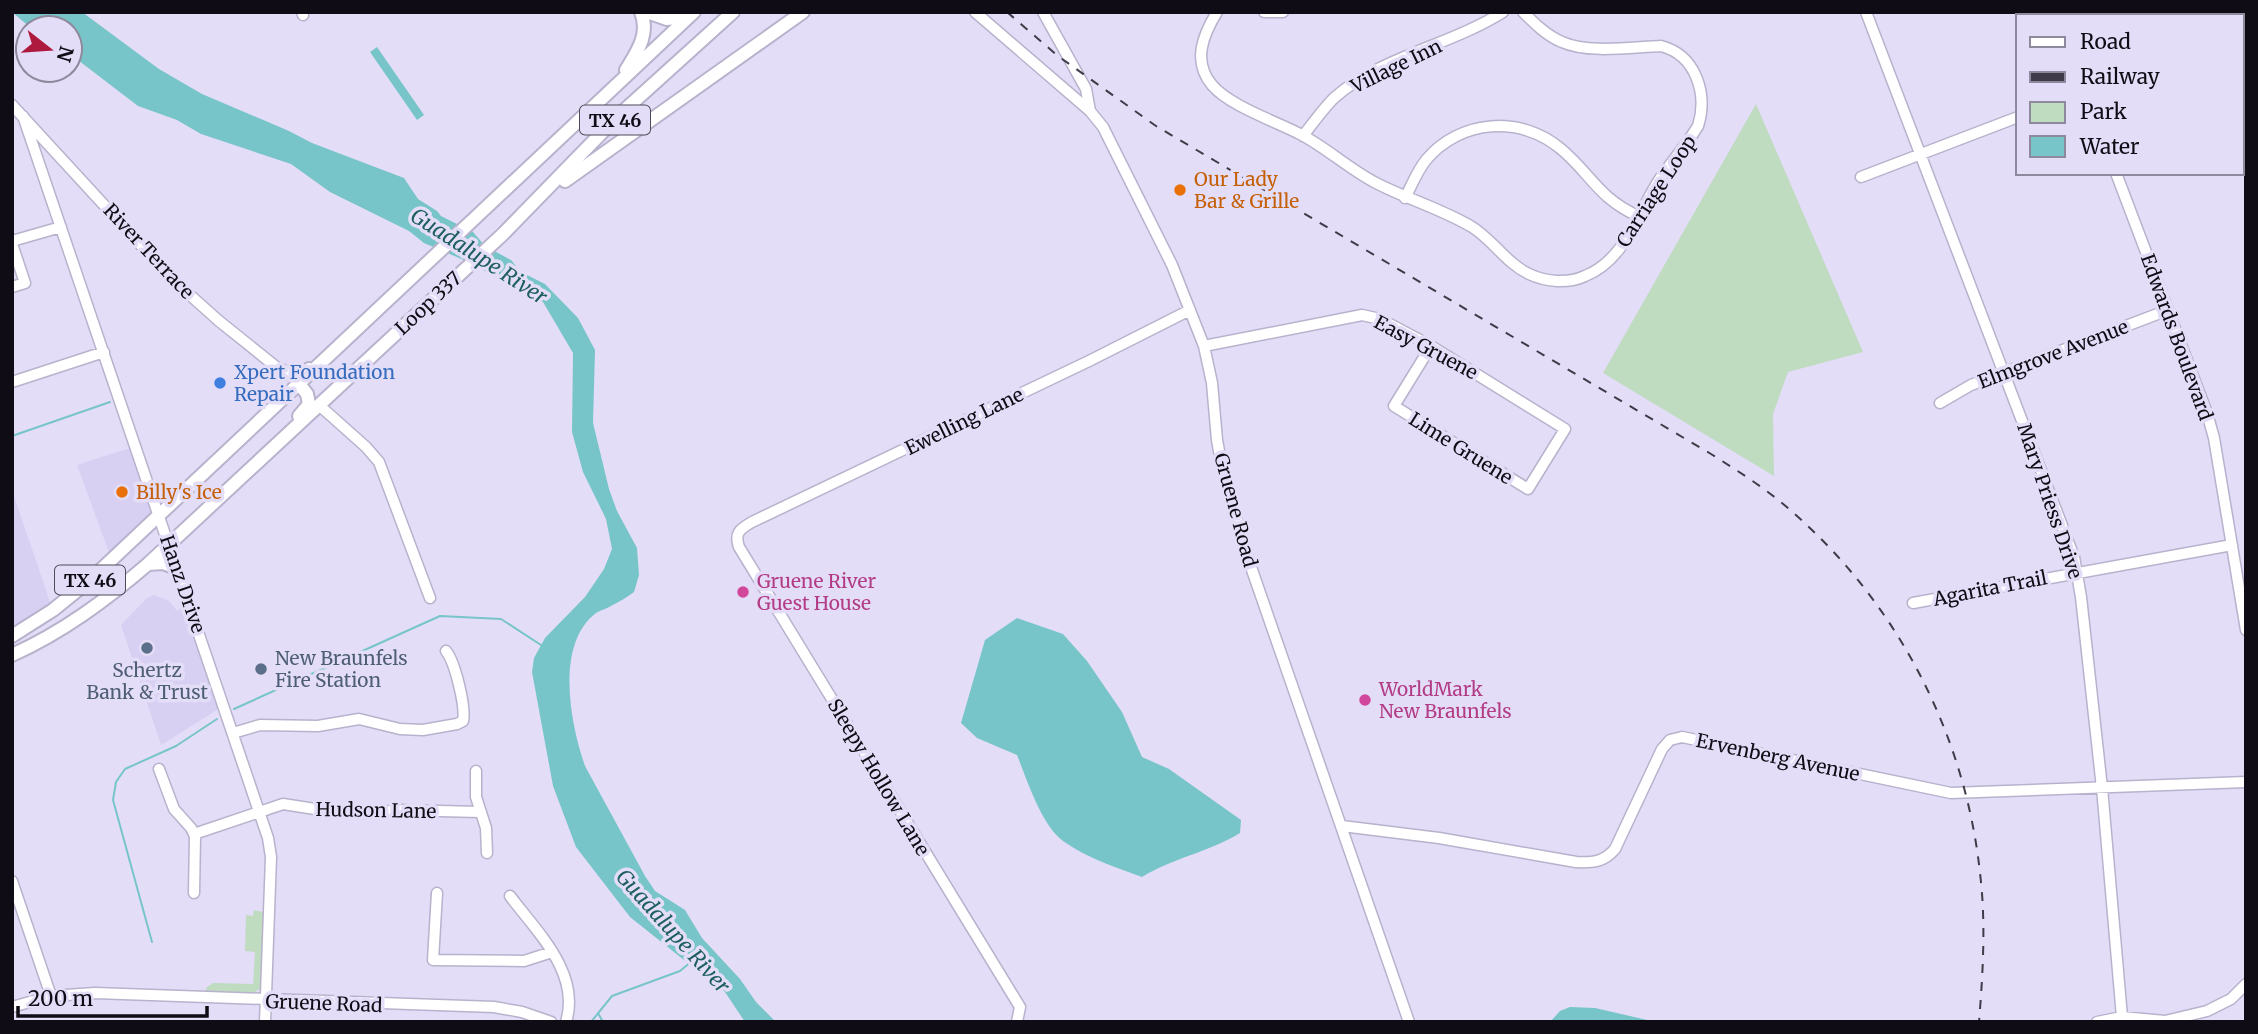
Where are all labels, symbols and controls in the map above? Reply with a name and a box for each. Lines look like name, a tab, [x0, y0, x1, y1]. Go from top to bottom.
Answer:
north arrow	[14, 14, 84, 84]
legend	[2016, 14, 2244, 175]
text: Road	[2080, 28, 2131, 55]
street label: Village Inn	[1346, 33, 1446, 99]
text: N	[52, 43, 79, 65]
text: Railway	[2080, 63, 2161, 90]
text: Park	[2080, 98, 2127, 125]
road number: TX 46	[580, 106, 650, 134]
street label: Carriage Loop	[1611, 131, 1701, 251]
text: Water	[2079, 133, 2139, 160]
place label: Our Lady Bar & Grille	[1194, 167, 1299, 213]
marker: Our Lady Bar & Grille	[1172, 182, 1188, 198]
street label: River Terrace	[99, 198, 199, 304]
water label: Guadalupe River	[406, 202, 553, 310]
street label: Edwards Boulevard	[2136, 250, 2218, 424]
street label: Loop 337	[390, 266, 466, 340]
street label: Easy Gruene	[1370, 310, 1482, 384]
street label: Elmgrove Avenue	[1974, 314, 2132, 394]
place label: Xpert Foundation Repair	[234, 360, 395, 406]
marker: Xpert Foundation Repair	[212, 375, 228, 391]
street label: Ewelling Lane	[901, 382, 1027, 460]
street label: Lime Gruene	[1405, 407, 1517, 489]
street label: Mary Priess Drive	[2012, 420, 2088, 582]
street label: Gruene Road	[1209, 450, 1263, 570]
place label: Billy's Ice	[136, 480, 222, 504]
marker: Billy's Ice	[114, 484, 130, 500]
street label: Hanz Drive	[155, 532, 211, 636]
street label: Agarita Trail	[1930, 565, 2049, 611]
road number: TX 46	[55, 566, 125, 594]
place label: Gruene River Guest House	[757, 569, 876, 615]
marker: Gruene River Guest House	[735, 584, 751, 600]
marker: Schertz Bank & Trust	[139, 640, 155, 656]
place label: New Braunfels Fire Station	[275, 646, 408, 692]
place label: Schertz Bank & Trust	[86, 658, 208, 704]
marker: New Braunfels Fire Station	[253, 661, 269, 677]
place label: WorldMark New Braunfels	[1378, 677, 1512, 723]
marker: WorldMark New Braunfels	[1357, 692, 1373, 708]
street label: Sleepy Hollow Lane	[823, 694, 935, 860]
street label: Ervenberg Avenue	[1694, 728, 1862, 786]
street label: Hudson Lane	[315, 797, 437, 823]
water label: Guadalupe River	[610, 863, 736, 999]
scale bar	[18, 974, 206, 1018]
text: 200 m	[28, 985, 93, 1012]
street label: Gruene Road	[265, 989, 383, 1017]

